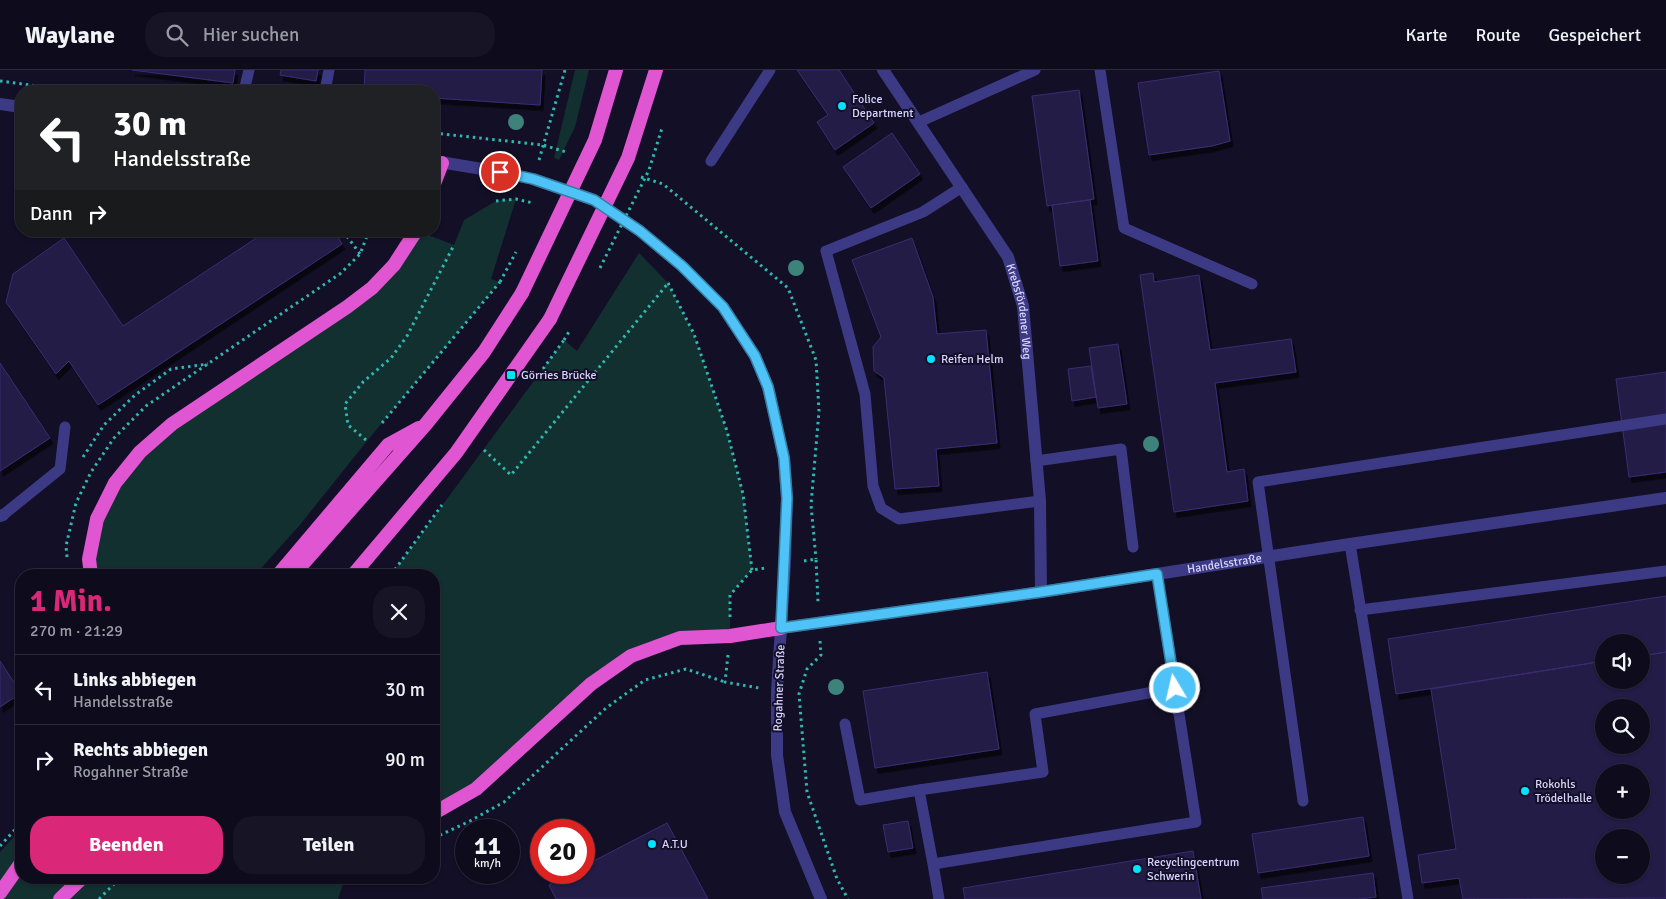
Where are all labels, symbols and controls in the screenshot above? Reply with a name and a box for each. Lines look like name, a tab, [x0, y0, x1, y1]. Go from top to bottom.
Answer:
search box	[145, 12, 495, 57]
text: Waylane	[25, 20, 115, 50]
icon: search	[163, 21, 191, 49]
text: Hier suchen	[203, 23, 299, 47]
text: Karte	[1406, 24, 1448, 46]
text: Route	[1476, 24, 1521, 46]
text: Gespeichert	[1549, 24, 1641, 46]
place label: Folice Department	[852, 92, 913, 121]
marker: Folice Department	[836, 100, 848, 112]
text: 30 m	[113, 102, 187, 145]
icon: left	[30, 105, 95, 170]
text: Handelsstraße	[113, 145, 251, 172]
pin	[479, 151, 521, 193]
icon: arrive	[486, 158, 514, 186]
icon: right	[83, 200, 111, 228]
text: Dann	[30, 202, 73, 226]
street label: Krebsfördener Weg	[1002, 262, 1035, 360]
place label: Reifen Helm	[941, 352, 1004, 367]
marker: Reifen Helm	[925, 353, 937, 365]
place label: Görries Brücke	[521, 368, 597, 383]
marker: Görries Brücke	[505, 369, 517, 381]
street label: Handelsstraße	[1186, 551, 1263, 577]
text: 1 Min.	[30, 583, 112, 620]
button: close	[373, 586, 425, 638]
text: 270 m · 21:29	[30, 621, 123, 641]
map controls	[1595, 634, 1650, 884]
button: sound	[1595, 634, 1650, 689]
street label: Rogahner Straße	[770, 644, 789, 732]
position arrow	[1148, 661, 1200, 713]
text: Links abbiegen	[73, 668, 196, 692]
icon: left	[30, 676, 58, 704]
text: 30 m	[385, 678, 425, 702]
text: Handelsstraße	[73, 692, 173, 712]
button: search	[1595, 699, 1650, 754]
text: Rechts abbiegen	[73, 738, 208, 762]
icon: right	[30, 746, 58, 774]
text: 90 m	[385, 748, 425, 772]
text: Rogahner Straße	[73, 762, 189, 782]
button: +	[1595, 764, 1650, 819]
place label: Rokohls Trödelhalle	[1535, 777, 1592, 806]
marker: Rokohls Trödelhalle	[1519, 785, 1531, 797]
button: Beenden	[30, 816, 223, 874]
button: Teilen	[233, 816, 425, 874]
speed limit sign: 20	[530, 819, 595, 884]
button: −	[1595, 829, 1650, 884]
text: 11	[474, 830, 501, 861]
place label: A.T.U	[662, 837, 688, 852]
marker: A.T.U	[646, 838, 658, 850]
place label: Recyclingcentrum Schwerin	[1147, 855, 1239, 884]
text: km/h	[474, 856, 501, 871]
marker: Recyclingcentrum Schwerin	[1131, 863, 1143, 875]

